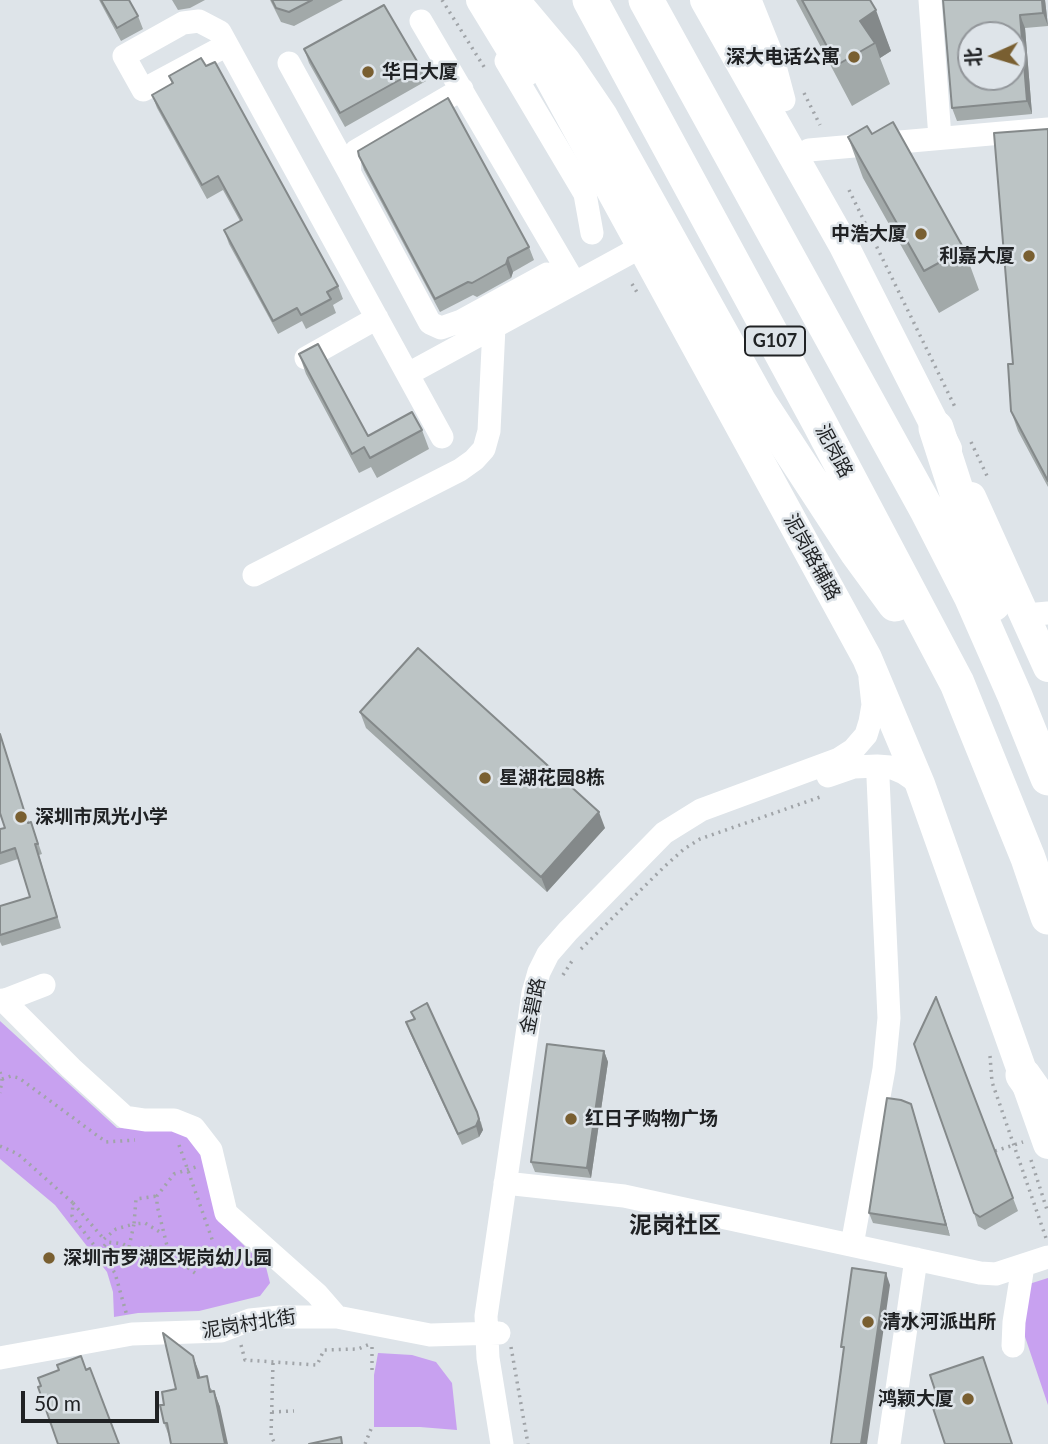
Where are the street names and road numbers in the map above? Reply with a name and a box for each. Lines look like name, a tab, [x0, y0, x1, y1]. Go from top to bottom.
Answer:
road number: G107	[745, 326, 805, 356]
street label: 泥岗路	[811, 420, 857, 482]
street label: 泥岗路辅路	[779, 510, 845, 604]
street label: 金碧路	[516, 976, 550, 1036]
street label: 泥岗村北街	[200, 1305, 298, 1343]

